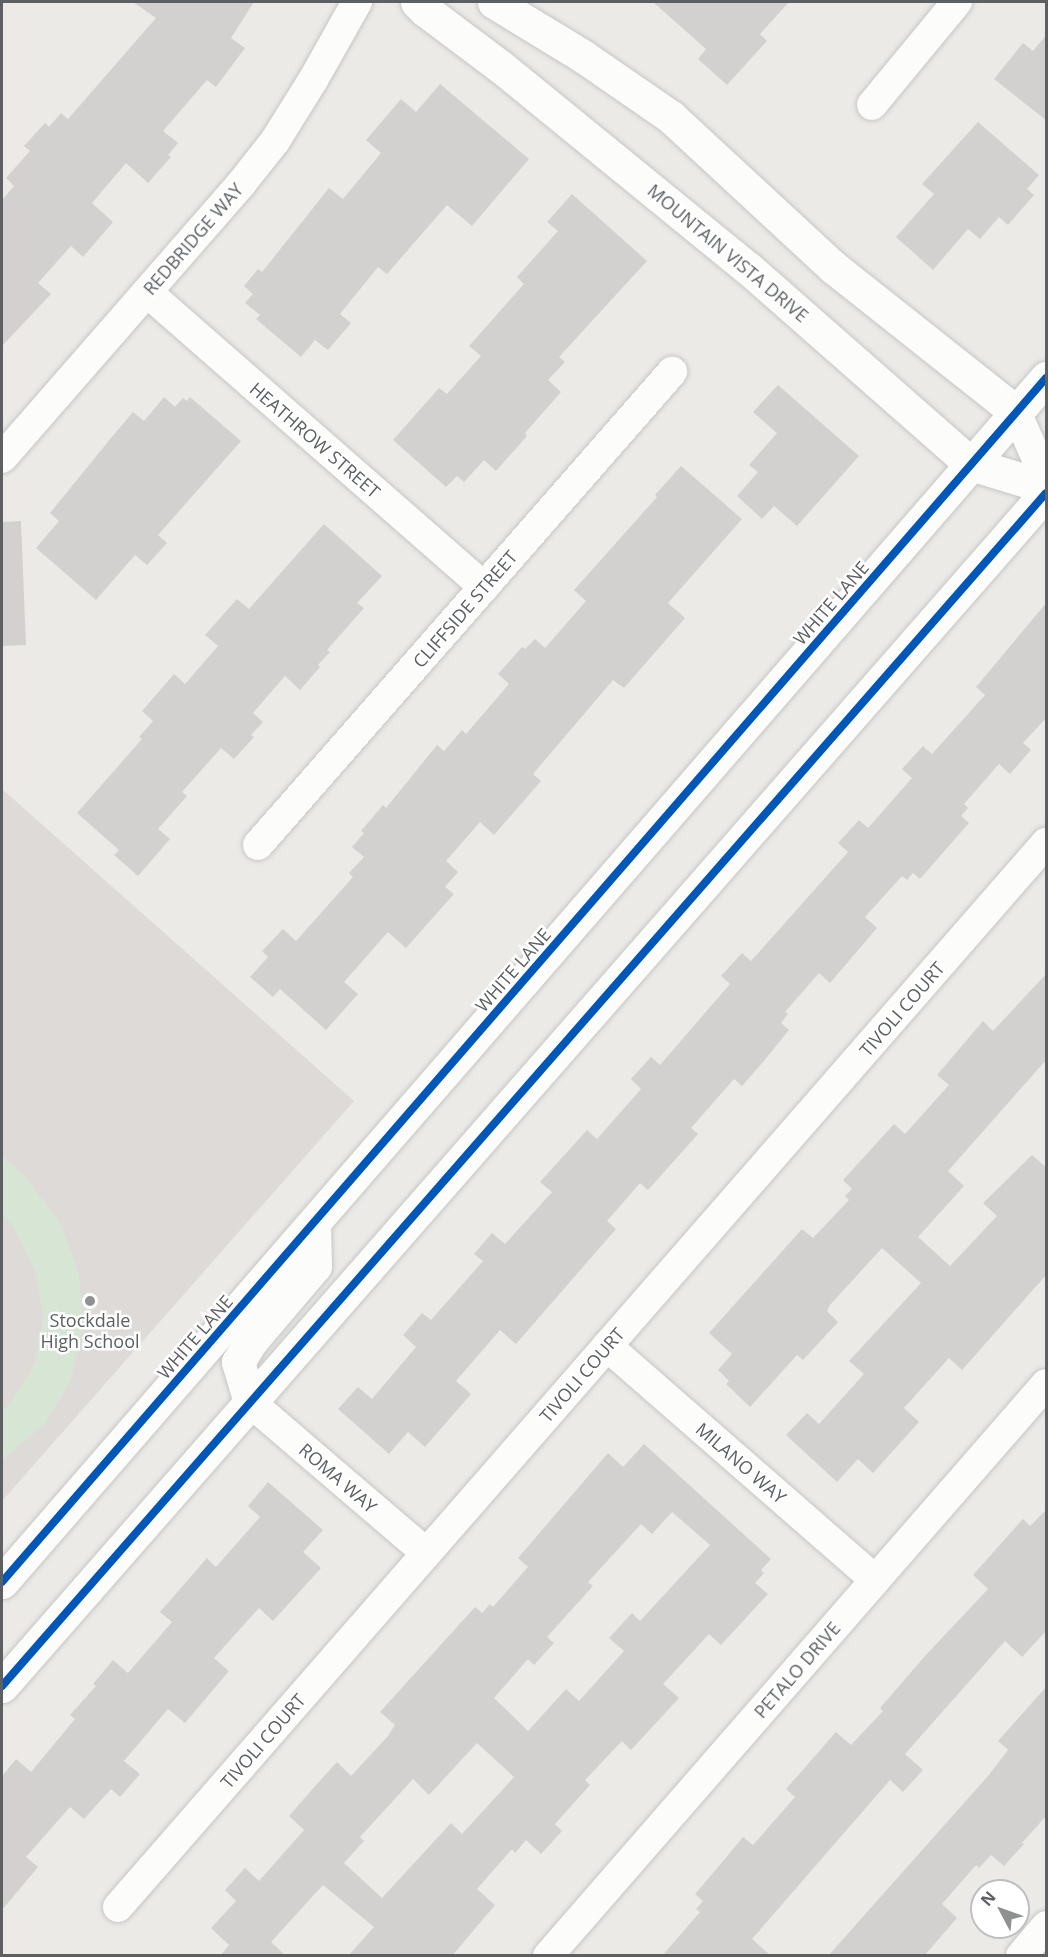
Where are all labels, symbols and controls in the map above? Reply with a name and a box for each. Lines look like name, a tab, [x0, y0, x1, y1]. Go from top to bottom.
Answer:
street label: REDBRIDGE WAY	[139, 179, 247, 299]
street label: MOUNTAIN VISTA DRIVE	[643, 180, 813, 326]
street label: HEATHROW STREET	[246, 378, 384, 502]
street label: CLIFFSIDE STREET	[408, 546, 522, 672]
street label: WHITE LANE	[789, 557, 873, 649]
street label: WHITE LANE	[471, 924, 555, 1016]
street label: TIVOLI COURT	[855, 957, 949, 1061]
street label: WHITE LANE	[153, 1291, 237, 1383]
marker: Stockdale High School	[83, 1294, 97, 1308]
place label: Stockdale High School	[40, 1310, 140, 1352]
street label: TIVOLI COURT	[535, 1323, 629, 1427]
street label: MILANO WAY	[692, 1418, 790, 1508]
street label: ROMA WAY	[295, 1439, 381, 1517]
street label: PETALO DRIVE	[749, 1618, 845, 1722]
street label: TIVOLI COURT	[216, 1689, 310, 1793]
north arrow	[970, 1879, 1030, 1939]
text: N	[975, 1886, 1000, 1911]

